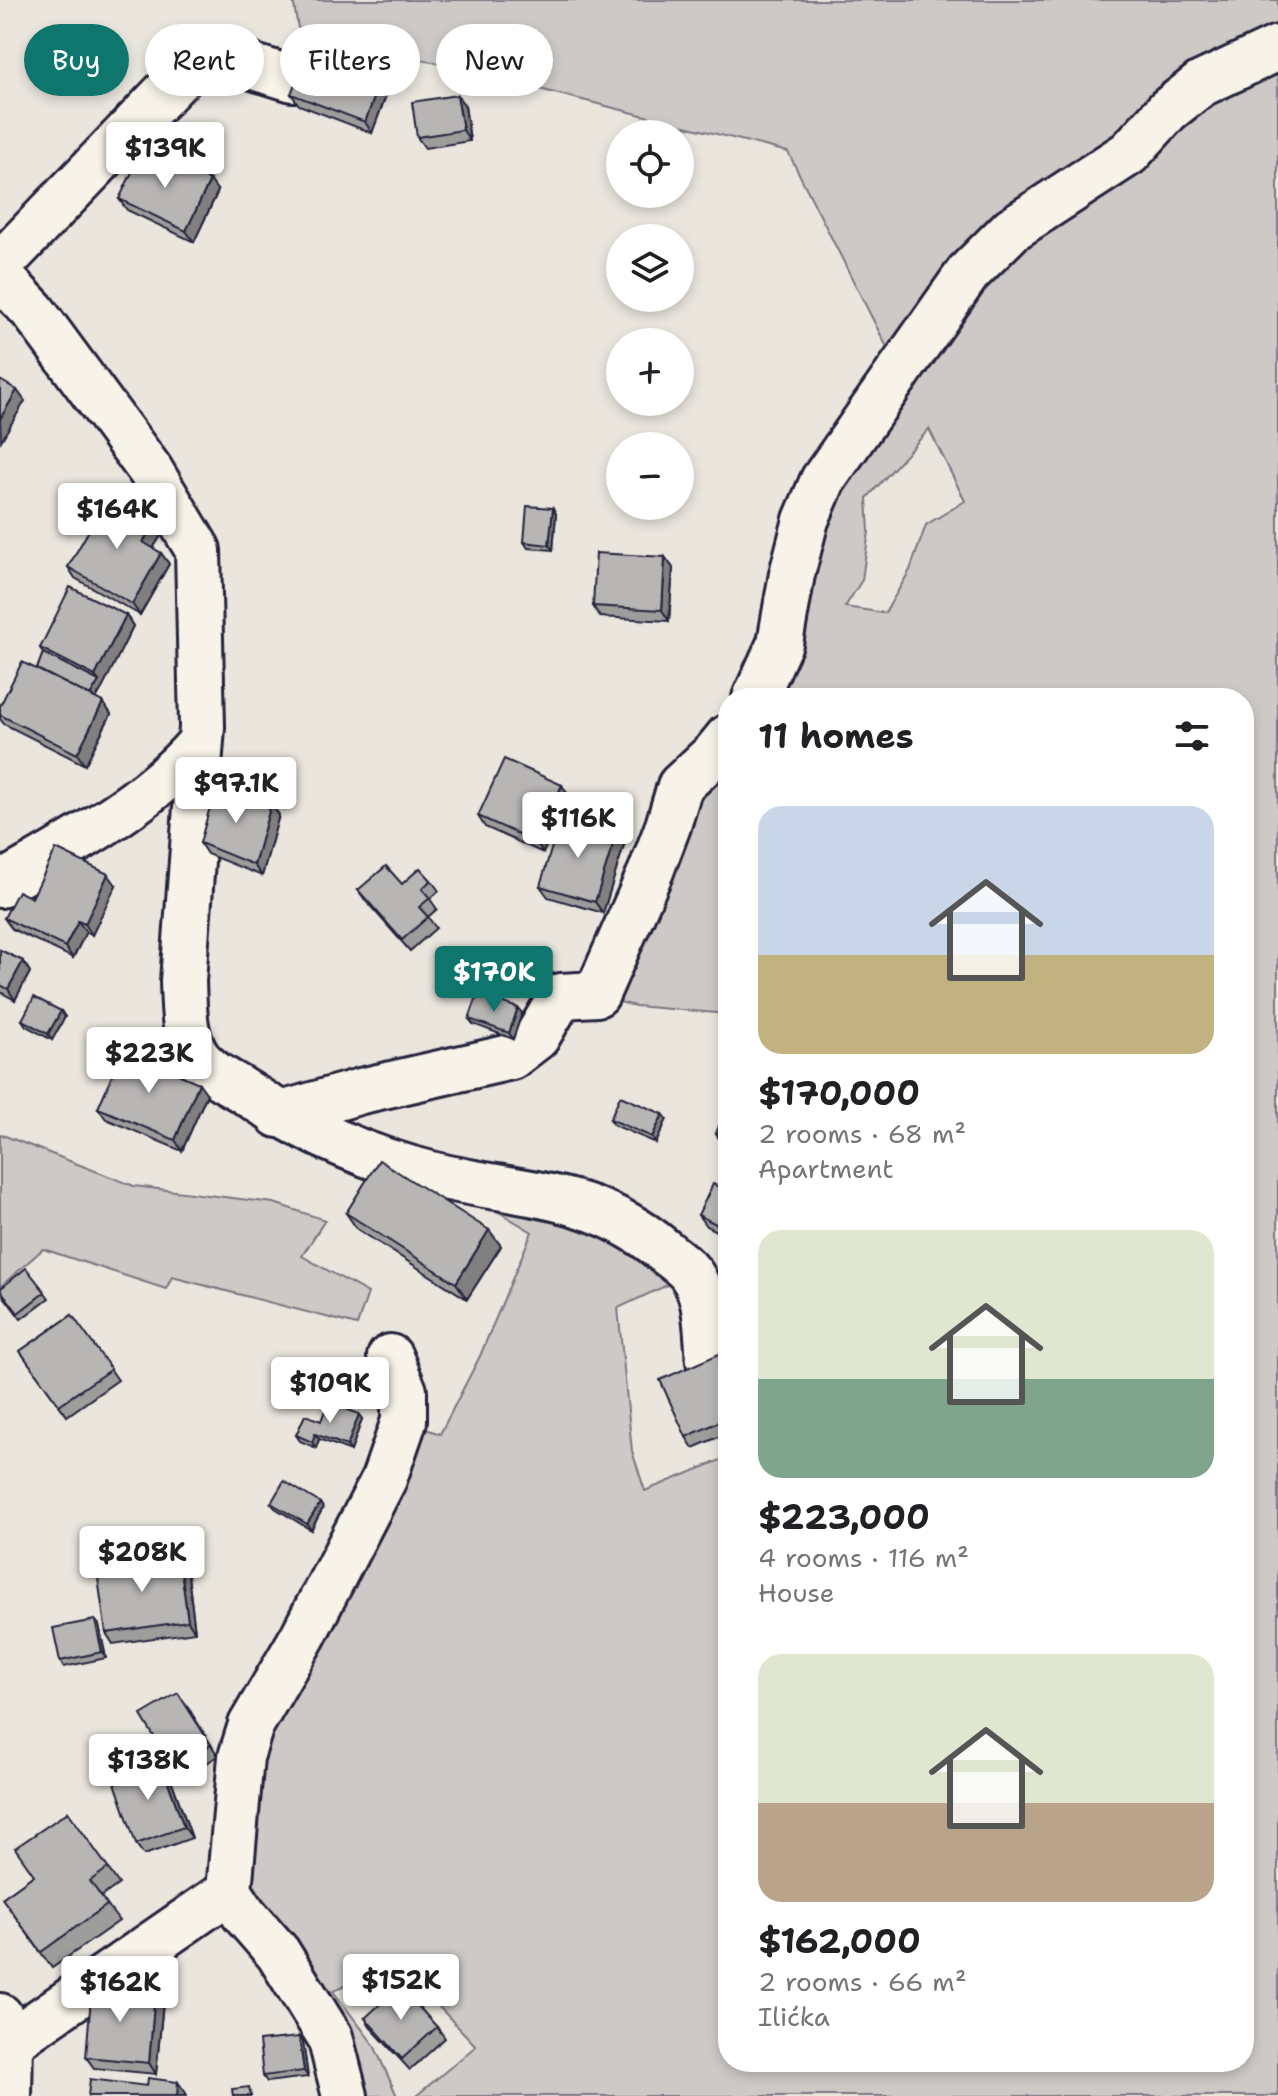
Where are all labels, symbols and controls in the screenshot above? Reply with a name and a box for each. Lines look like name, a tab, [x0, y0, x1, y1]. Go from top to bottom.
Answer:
chip: Buy	[24, 24, 129, 96]
chip: Rent	[145, 24, 264, 96]
chip: Filters	[280, 24, 420, 96]
chip: New	[436, 24, 553, 96]
map controls	[606, 120, 694, 520]
button: locate	[606, 120, 694, 208]
pin: $139K	[109, 122, 221, 190]
text: $139K	[124, 130, 206, 165]
button: layers	[606, 224, 694, 312]
button: +	[606, 328, 694, 416]
button: −	[606, 432, 694, 520]
pin: $164K	[61, 483, 173, 551]
text: $164K	[76, 491, 158, 526]
text: 11 homes	[758, 713, 914, 759]
icon: filters	[1170, 714, 1214, 758]
pin: $97.1K	[171, 757, 301, 825]
text: $97.1K	[193, 765, 279, 800]
pin: $116K	[522, 792, 634, 860]
text: $116K	[540, 800, 616, 835]
icon: home	[914, 858, 1058, 1002]
pin: $170K	[438, 946, 550, 1014]
text: $170K	[453, 954, 535, 989]
pin: $223K	[93, 1027, 205, 1095]
text: $223K	[105, 1035, 193, 1070]
text: $170,000	[758, 1070, 920, 1116]
text: 2 rooms · 68 m²	[758, 1116, 966, 1151]
text: Apartment	[758, 1151, 894, 1186]
icon: home	[914, 1282, 1058, 1426]
pin: $109K	[274, 1357, 386, 1425]
text: $109K	[289, 1365, 371, 1400]
text: $223,000	[758, 1494, 930, 1540]
pin: $208K	[86, 1526, 198, 1594]
text: $208K	[97, 1534, 187, 1569]
text: 4 rooms · 116 m²	[758, 1540, 969, 1575]
text: House	[758, 1575, 834, 1610]
icon: home	[914, 1706, 1058, 1850]
pin: $138K	[92, 1734, 204, 1802]
text: $138K	[107, 1742, 189, 1777]
text: $162,000	[758, 1918, 921, 1964]
pin: $152K	[345, 1954, 457, 2022]
pin: $162K	[64, 1956, 176, 2024]
text: $152K	[361, 1962, 441, 1997]
text: $162K	[79, 1964, 161, 1999]
text: 2 rooms · 66 m²	[758, 1964, 967, 1999]
text: Ilićka	[758, 1999, 830, 2034]

